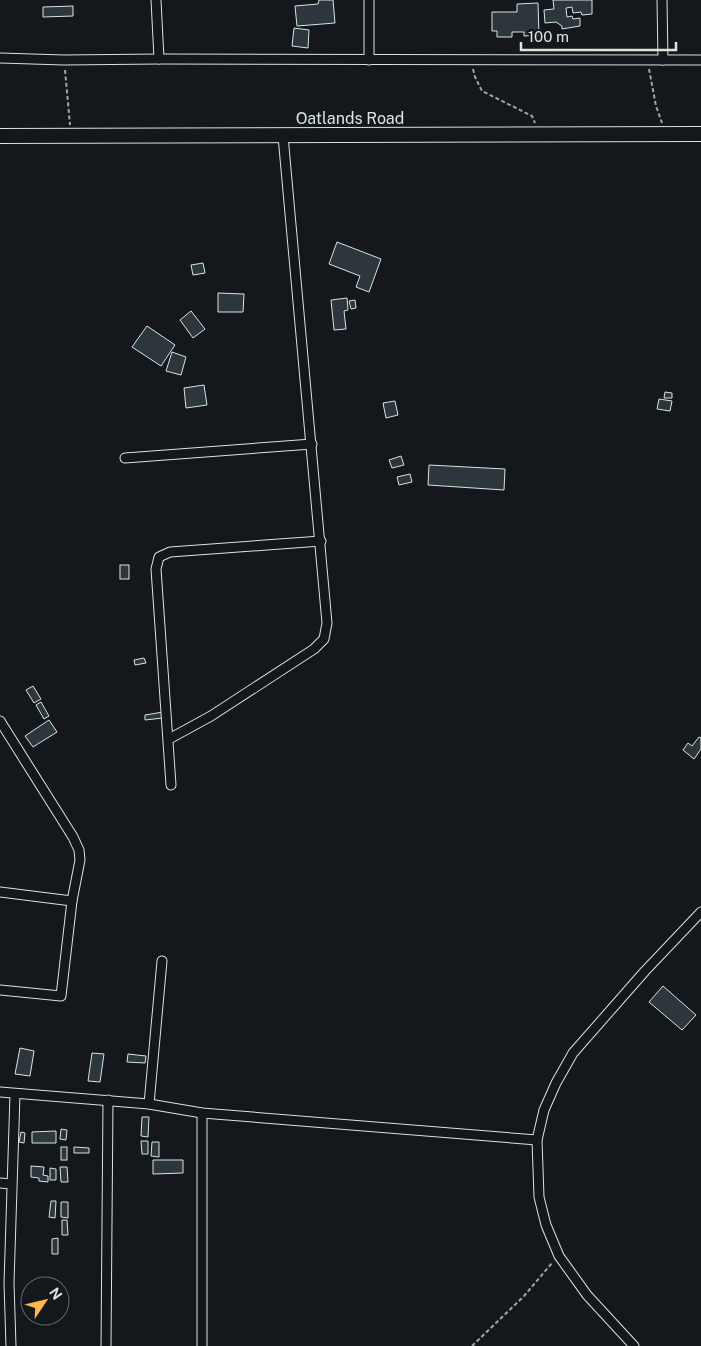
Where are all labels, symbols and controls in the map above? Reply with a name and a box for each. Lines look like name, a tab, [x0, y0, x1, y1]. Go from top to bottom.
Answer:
scale bar	[521, 20, 676, 52]
text: 100 m	[528, 28, 569, 45]
street label: Oatlands Road	[296, 109, 404, 128]
north arrow	[20, 1276, 70, 1326]
text: N	[46, 1284, 65, 1303]

